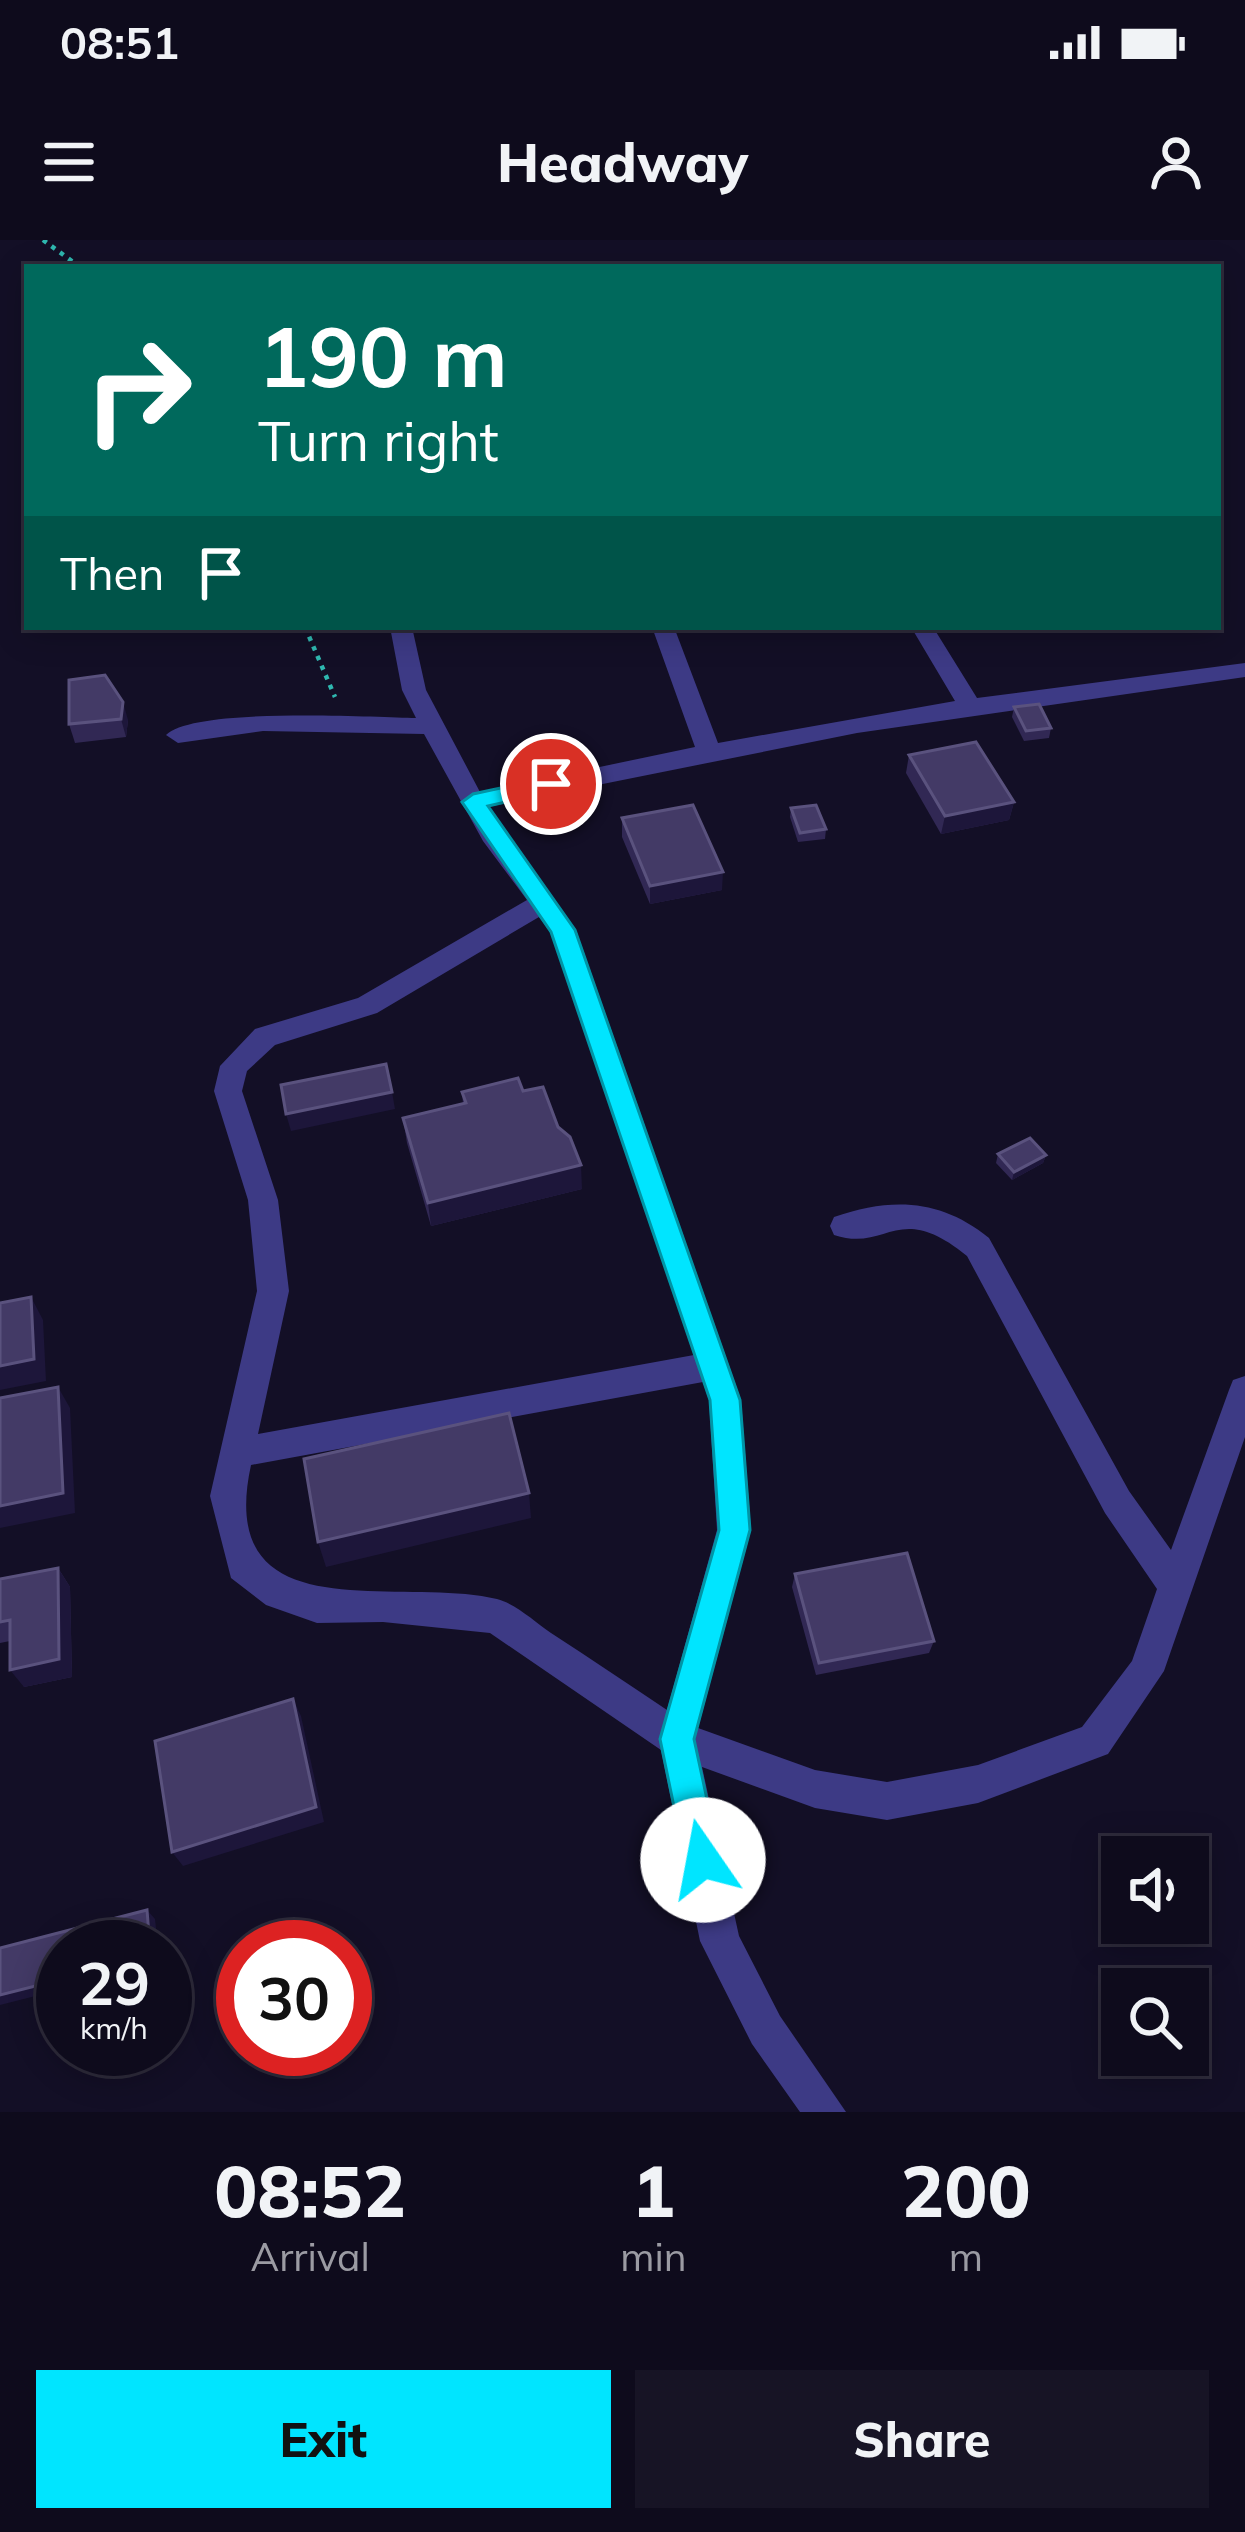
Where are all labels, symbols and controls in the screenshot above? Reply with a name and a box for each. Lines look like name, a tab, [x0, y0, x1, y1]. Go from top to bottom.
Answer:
text: 08:51	[60, 14, 179, 70]
text: Headway	[497, 128, 748, 196]
icon: menu	[36, 129, 102, 195]
icon: person	[1143, 129, 1209, 195]
text: 190 m	[258, 303, 508, 408]
icon: right	[60, 312, 216, 468]
text: Turn right	[258, 407, 499, 475]
icon: arrive	[188, 540, 254, 606]
text: Then	[60, 545, 164, 601]
pin	[500, 733, 602, 835]
icon: arrive	[518, 751, 584, 817]
position arrow	[640, 1797, 766, 1923]
map controls	[1101, 1836, 1209, 2076]
button: sound	[1101, 1836, 1209, 1944]
speed limit sign: 30	[216, 1920, 372, 2076]
text: 29	[78, 1945, 150, 2020]
button: search	[1101, 1968, 1209, 2076]
text: km/h	[80, 2009, 148, 2047]
text: 08:52	[214, 2145, 406, 2235]
text: 1	[632, 2145, 675, 2235]
text: 200	[901, 2145, 1031, 2235]
text: Arrival	[250, 2232, 370, 2281]
text: min	[620, 2232, 687, 2281]
text: m	[949, 2232, 983, 2281]
button: Exit	[36, 2370, 611, 2508]
button: Share	[635, 2370, 1209, 2508]

